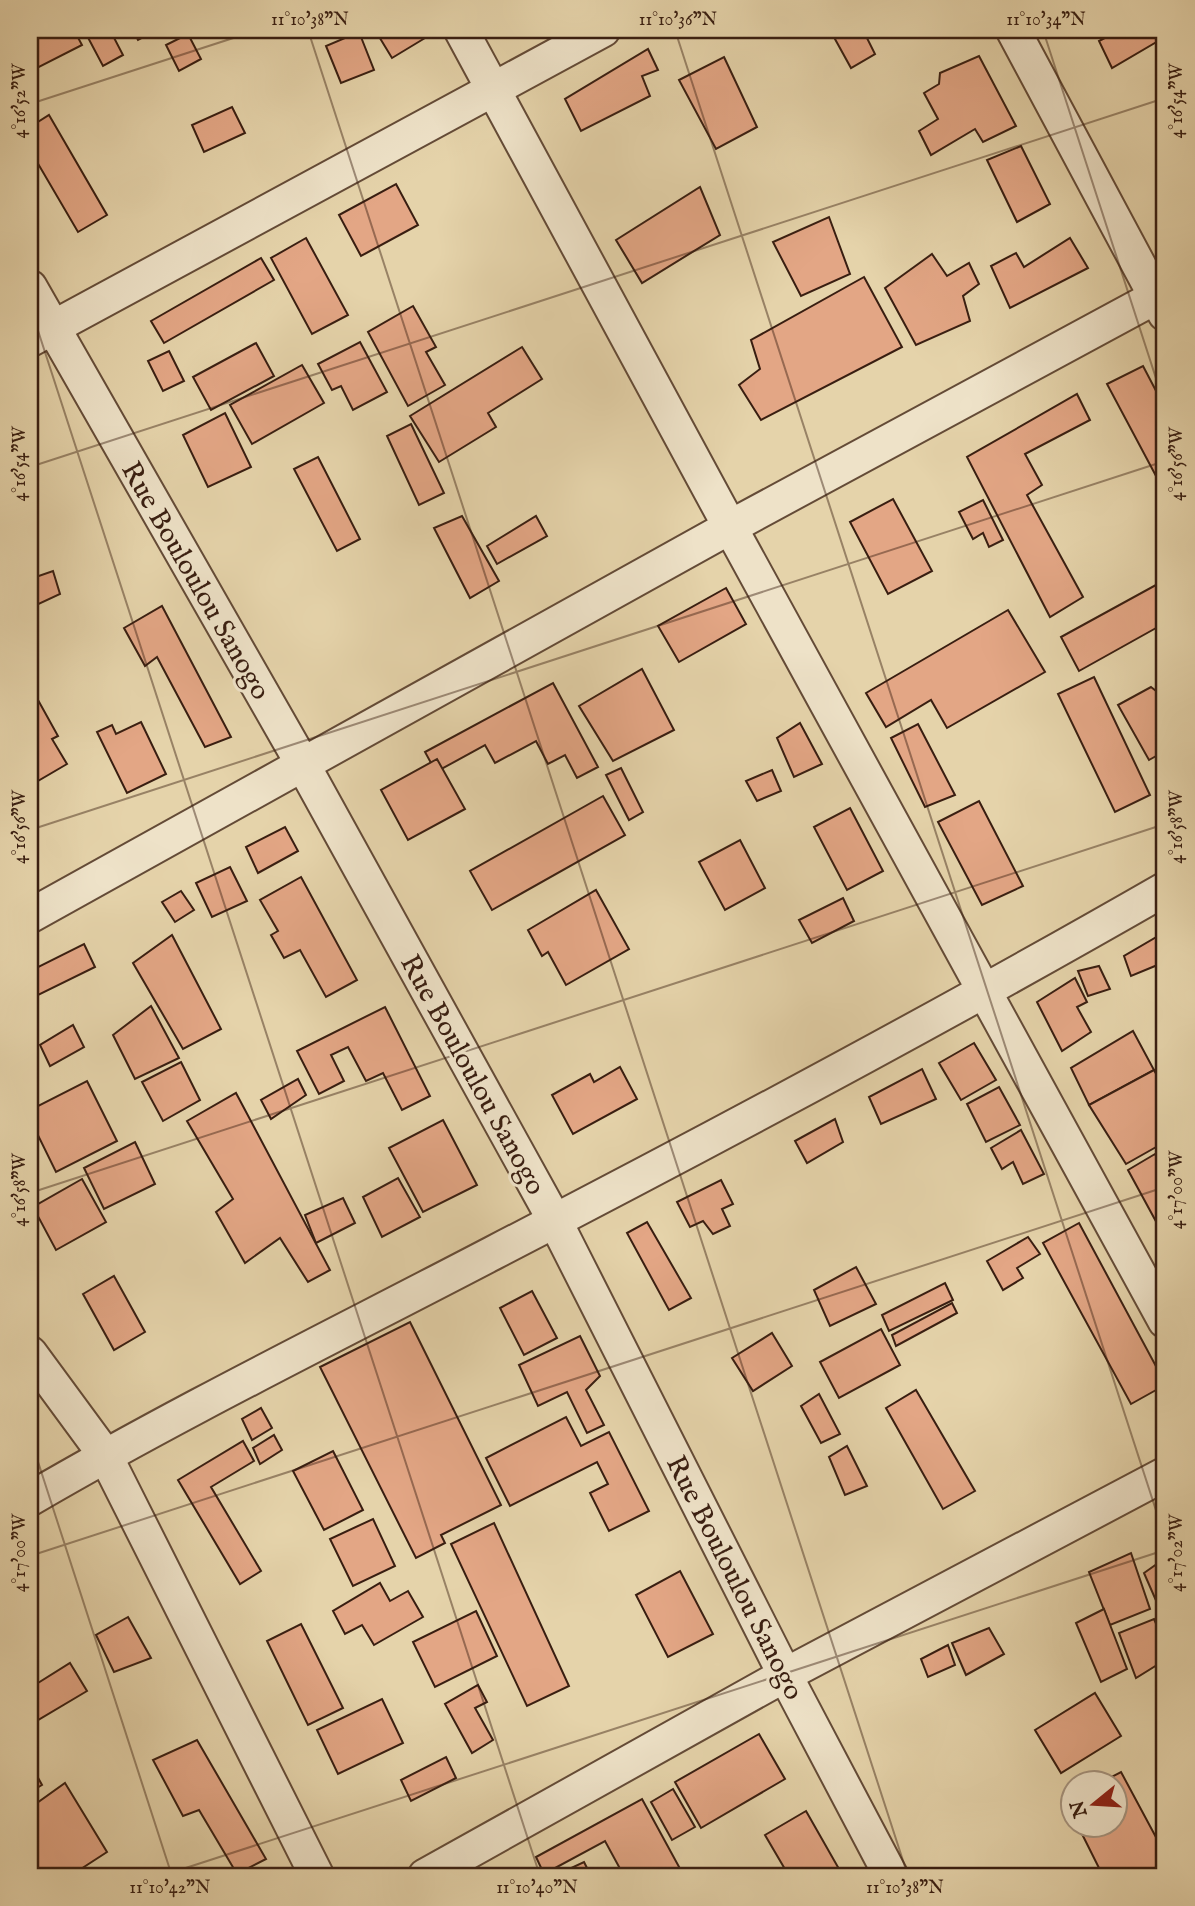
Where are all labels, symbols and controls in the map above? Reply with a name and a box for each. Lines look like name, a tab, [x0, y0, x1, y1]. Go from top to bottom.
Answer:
text: 11°10'38"N	[271, 9, 349, 32]
text: 11°10'36"N	[639, 9, 718, 32]
text: 11°10'34"N	[1006, 9, 1086, 32]
text: 4°16'52"W	[9, 63, 32, 138]
text: 4°16'54"W	[1166, 63, 1189, 139]
text: 4°16'54"W	[9, 426, 32, 502]
text: 4°16'56"W	[1166, 426, 1189, 501]
street label: Rue Bouloulou Sanogo	[112, 456, 277, 707]
text: 4°16'56"W	[9, 789, 32, 864]
text: 4°16'58"W	[1166, 789, 1189, 864]
street label: Rue Bouloulou Sanogo	[391, 949, 552, 1202]
text: 4°17'00"W	[1166, 1150, 1189, 1229]
text: 4°16'58"W	[9, 1152, 32, 1227]
street label: Rue Bouloulou Sanogo	[657, 1450, 811, 1706]
text: 4°17'00"W	[9, 1513, 32, 1592]
text: 4°17'02"W	[1166, 1513, 1189, 1592]
north arrow	[1058, 1770, 1128, 1840]
text: N	[1066, 1797, 1094, 1821]
text: 11°10'42"N	[129, 1877, 211, 1900]
text: 11°10'40"N	[496, 1877, 578, 1900]
text: 11°10'38"N	[866, 1877, 944, 1900]

